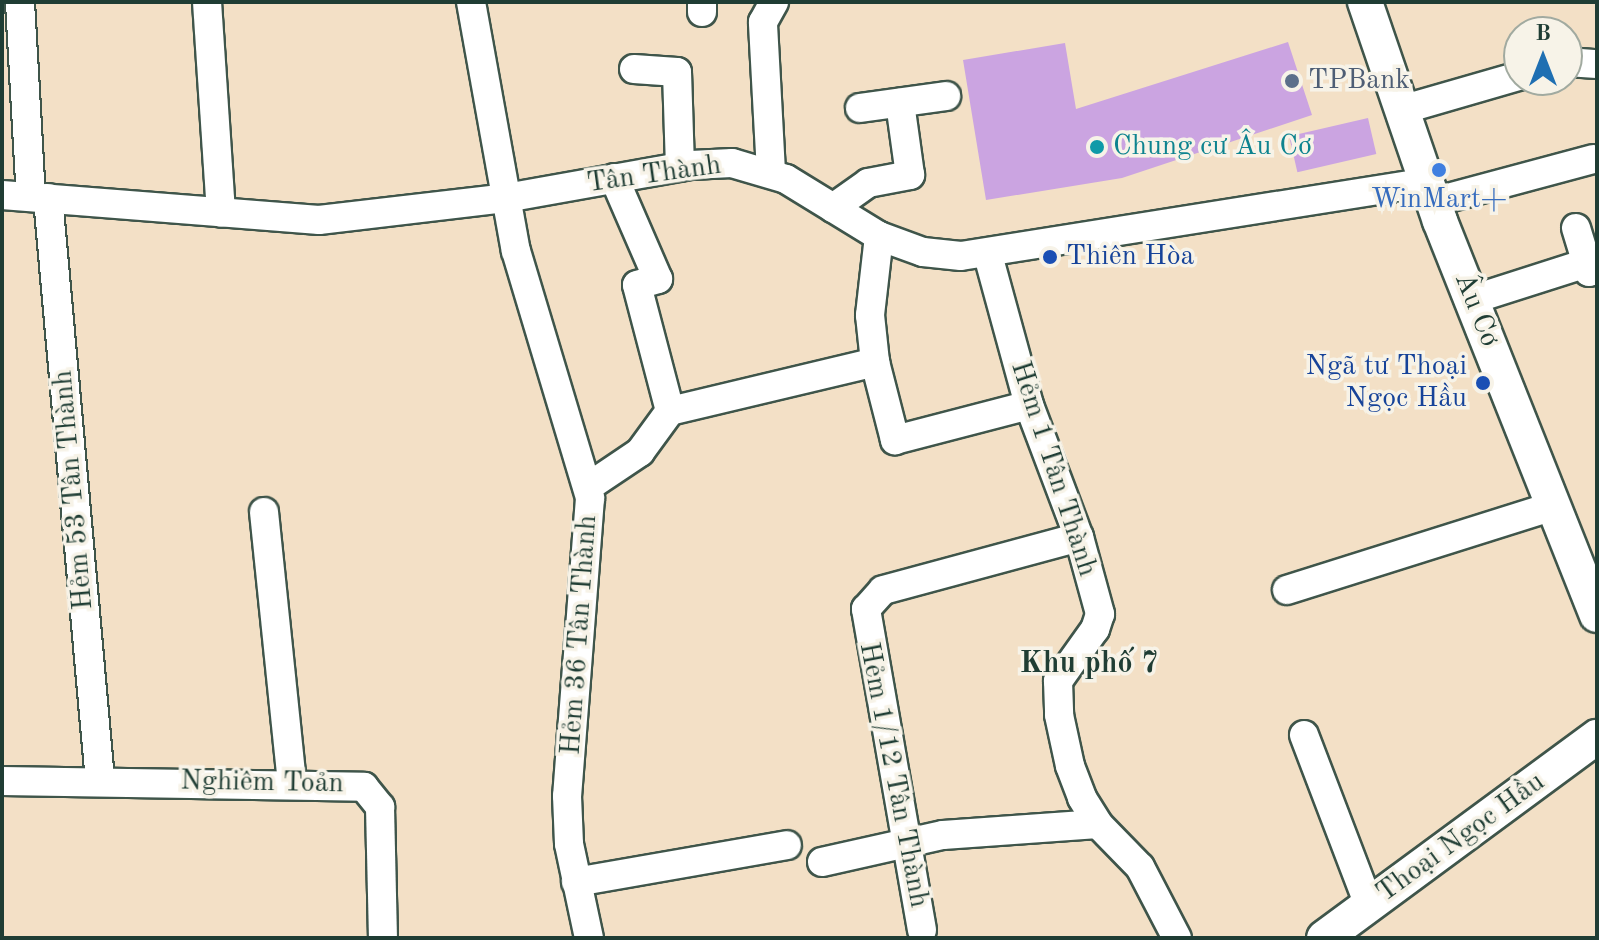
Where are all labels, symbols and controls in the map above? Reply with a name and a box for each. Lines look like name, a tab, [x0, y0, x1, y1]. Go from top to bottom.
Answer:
north arrow	[1503, 16, 1583, 96]
text: B	[1535, 23, 1551, 45]
place label: TPBank	[1308, 64, 1410, 98]
marker: TPBank	[1283, 72, 1301, 90]
place label: Chung cư Âu Cơ	[1113, 130, 1312, 164]
marker: Chung cư Âu Cơ	[1088, 138, 1106, 156]
street label: Tân Thành	[585, 149, 723, 201]
marker: WinMart+	[1430, 161, 1448, 179]
place label: WinMart+	[1371, 183, 1507, 217]
place label: Thiên Hòa	[1066, 240, 1194, 274]
marker: Thiên Hòa	[1041, 248, 1059, 266]
street label: Âu Cơ	[1446, 268, 1506, 352]
place label: Ngã tư Thoại Ngọc Hầu	[1306, 350, 1467, 416]
street label: Hẻm 1 Tân Thành	[1002, 357, 1104, 581]
street label: Hẻm 53 Tân Thành	[47, 369, 101, 611]
marker: Ngã tư Thoại Ngọc Hầu	[1474, 374, 1492, 392]
street label: Hẻm 36 Tân Thành	[555, 514, 605, 756]
street label: Hẻm 1/12 Tân Thành	[851, 640, 935, 910]
district label: Khu phố 7	[1020, 646, 1158, 682]
street label: Nghiêm Toản	[180, 765, 344, 801]
street label: Thoại Ngọc Hầu	[1370, 766, 1552, 910]

